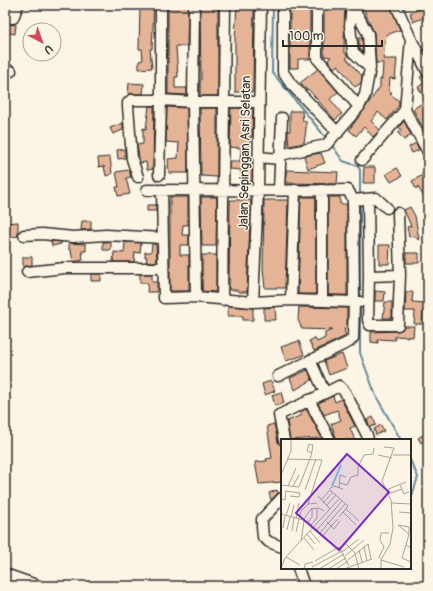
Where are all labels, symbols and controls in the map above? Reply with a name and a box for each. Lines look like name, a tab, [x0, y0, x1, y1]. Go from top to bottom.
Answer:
north arrow	[22, 22, 62, 62]
scale bar	[283, 22, 382, 48]
text: 100 m	[289, 29, 324, 44]
text: U	[41, 42, 55, 56]
street label: Jalan Sepinggan Asri Selatan	[236, 75, 254, 231]
inset map	[281, 439, 411, 569]

